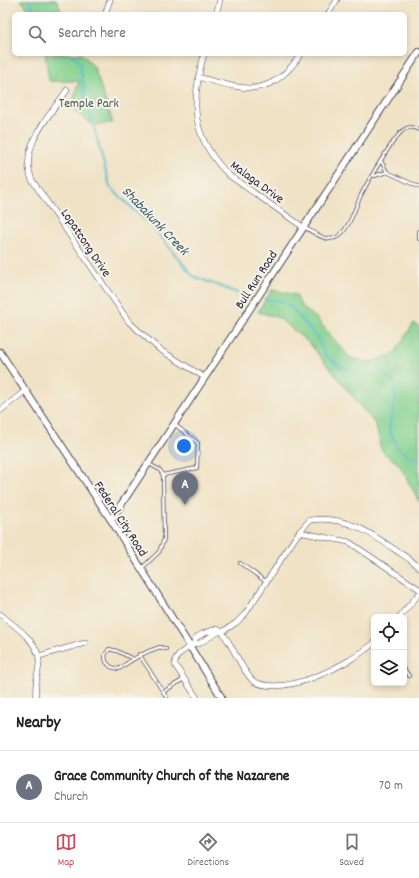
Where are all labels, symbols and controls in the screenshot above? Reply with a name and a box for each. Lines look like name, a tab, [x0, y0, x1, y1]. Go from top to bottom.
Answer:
search box	[12, 12, 407, 56]
icon: search	[26, 23, 48, 45]
text: Search here	[58, 23, 126, 45]
park label: Temple Park	[59, 95, 119, 114]
street label: Malaga Drive	[226, 157, 288, 209]
water label: Shabakunk Creek	[116, 182, 194, 261]
street label: Lopatcong Drive	[55, 205, 115, 282]
street label: Bull Run Road	[231, 247, 283, 313]
your location	[174, 436, 194, 456]
pin: A	[172, 472, 198, 505]
street label: Federal City Road	[88, 478, 151, 561]
map controls	[371, 614, 407, 686]
button: locate	[371, 614, 407, 650]
button: layers	[371, 650, 407, 686]
text: Nearby	[16, 712, 60, 736]
text: Grace Community Church of the Nazarene	[54, 766, 289, 788]
text: A	[25, 777, 33, 796]
text: 70 m	[379, 777, 403, 796]
text: Church	[54, 788, 88, 807]
tab: Map	[55, 831, 77, 871]
tab: Directions	[187, 831, 229, 871]
tab: Saved	[339, 831, 364, 871]

